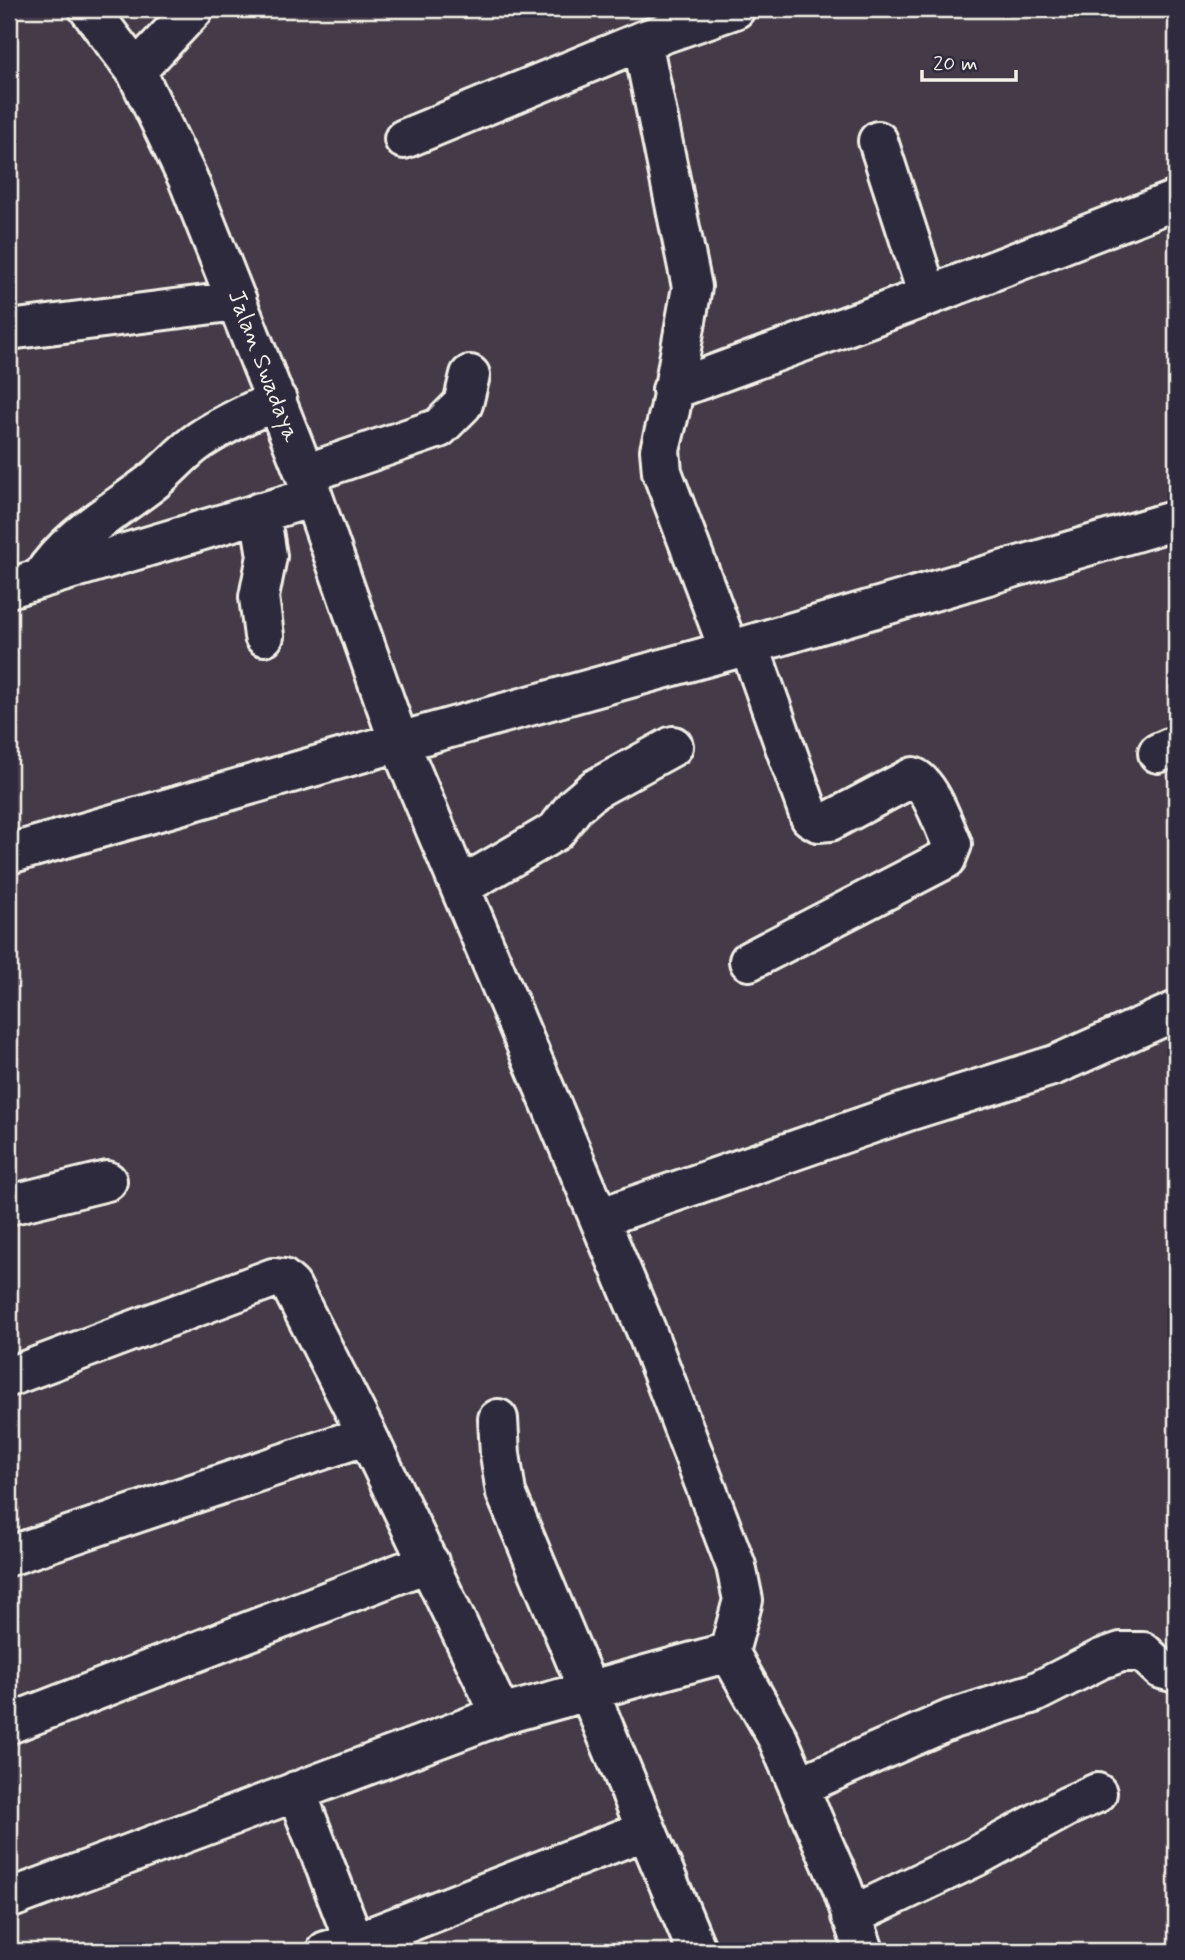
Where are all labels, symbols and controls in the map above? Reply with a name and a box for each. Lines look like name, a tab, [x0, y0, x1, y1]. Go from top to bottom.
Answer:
scale bar	[922, 38, 1017, 82]
text: 20 m	[933, 50, 978, 78]
street label: Jalan Swadaya	[220, 286, 306, 447]

